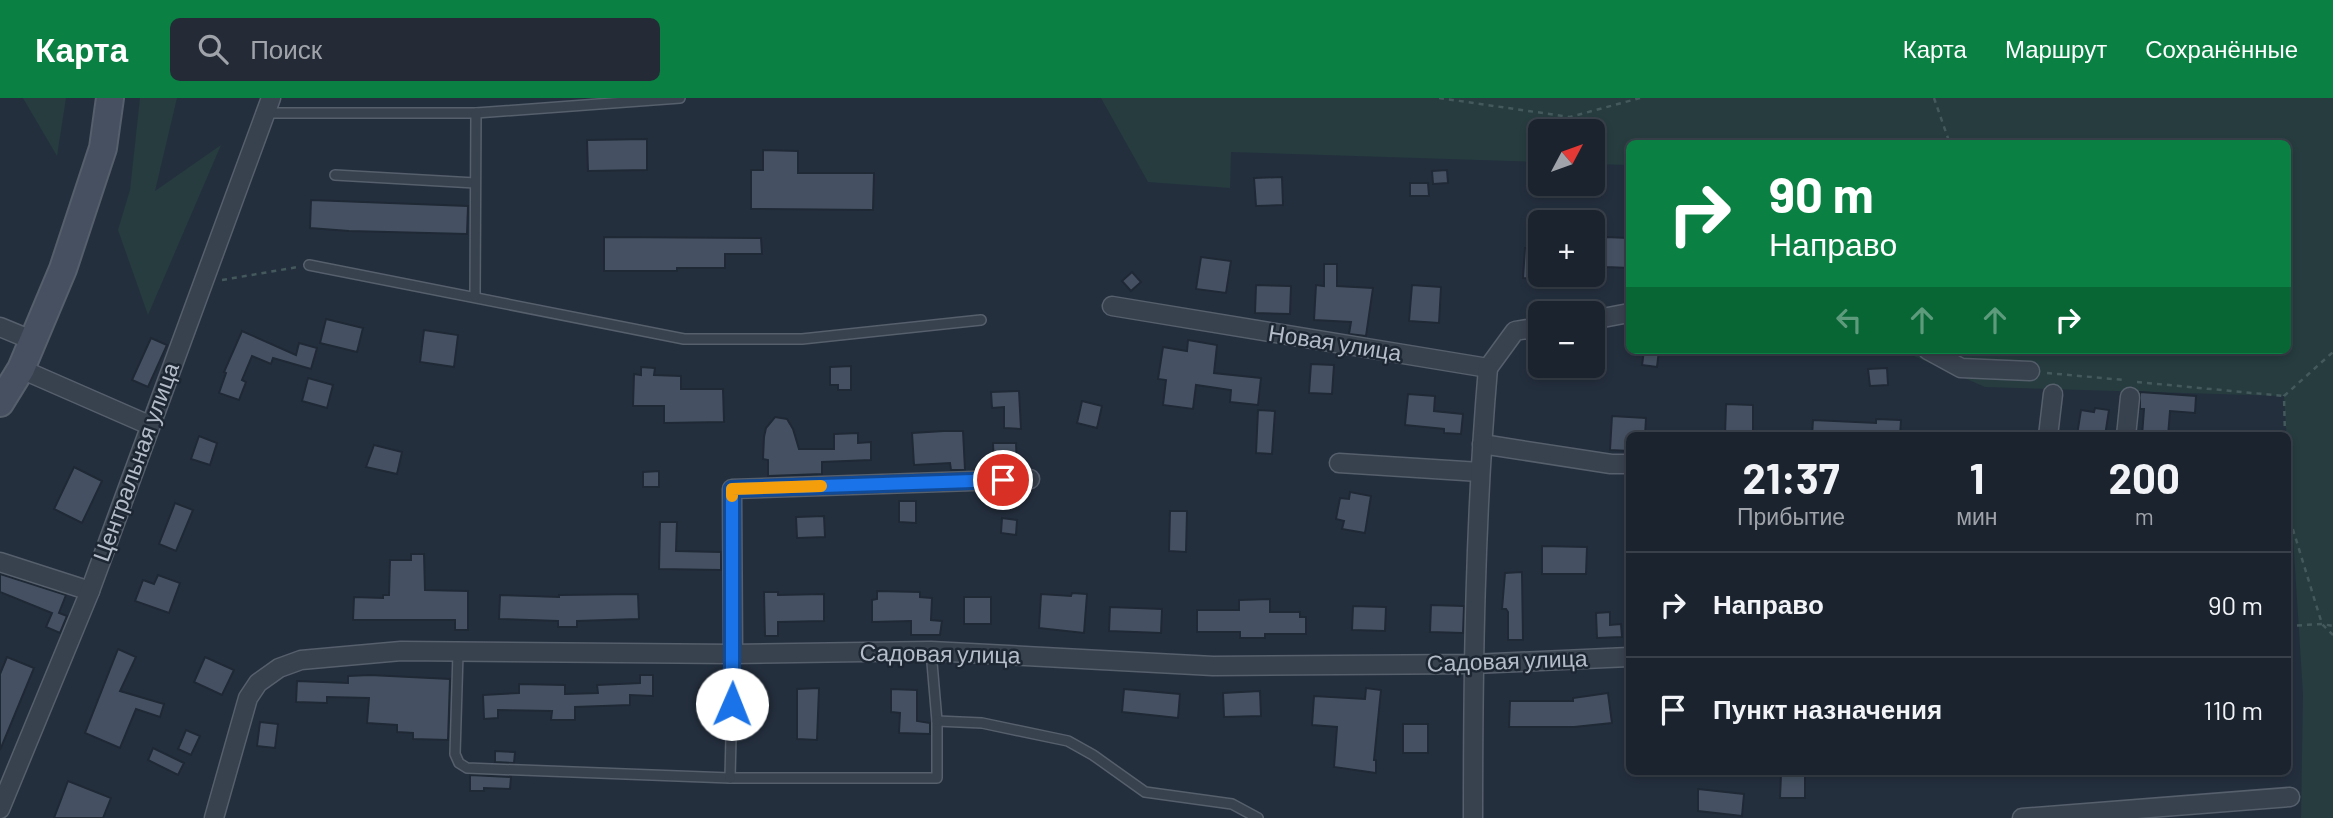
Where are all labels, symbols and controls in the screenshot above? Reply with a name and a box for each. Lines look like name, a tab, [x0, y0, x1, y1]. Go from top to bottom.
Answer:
search box	[170, 18, 660, 81]
text: Карта	[35, 29, 128, 69]
icon: search	[194, 30, 232, 68]
text: Поиск	[250, 33, 322, 64]
text: Карта	[1903, 34, 1967, 63]
text: Маршрут	[2005, 34, 2107, 63]
text: Сохранённые	[2145, 34, 2298, 63]
north arrow	[1528, 119, 1605, 196]
map controls	[1528, 119, 1605, 378]
text: 90 m	[1769, 164, 1874, 223]
icon: right	[1654, 168, 1745, 259]
button: +	[1528, 210, 1605, 287]
text: Направо	[1769, 224, 1897, 262]
button: −	[1528, 301, 1605, 378]
icon: left	[1830, 301, 1868, 339]
icon: ahead	[1903, 301, 1941, 339]
icon: ahead	[1976, 301, 2014, 339]
icon: right	[2049, 301, 2087, 339]
street label: Новая улица	[1267, 318, 1404, 366]
street label: Центральная улица	[86, 358, 184, 565]
pin	[973, 450, 1033, 510]
text: 21:37	[1743, 452, 1840, 502]
text: 1	[1969, 452, 1984, 502]
text: 200	[2109, 452, 2180, 502]
icon: arrive	[984, 461, 1022, 499]
text: Прибытие	[1737, 502, 1845, 530]
text: мин	[1956, 502, 1998, 530]
text: m	[2135, 502, 2154, 530]
icon: right	[1654, 586, 1692, 624]
text: Направо	[1713, 588, 1824, 619]
text: 90 m	[2208, 589, 2263, 620]
street label: Садовая улица	[859, 638, 1021, 668]
street label: Садовая улица	[1426, 643, 1588, 677]
position arrow	[695, 667, 769, 741]
icon: arrive	[1654, 691, 1692, 729]
text: Пункт назначения	[1713, 693, 1942, 724]
text: 110 m	[2203, 694, 2263, 725]

